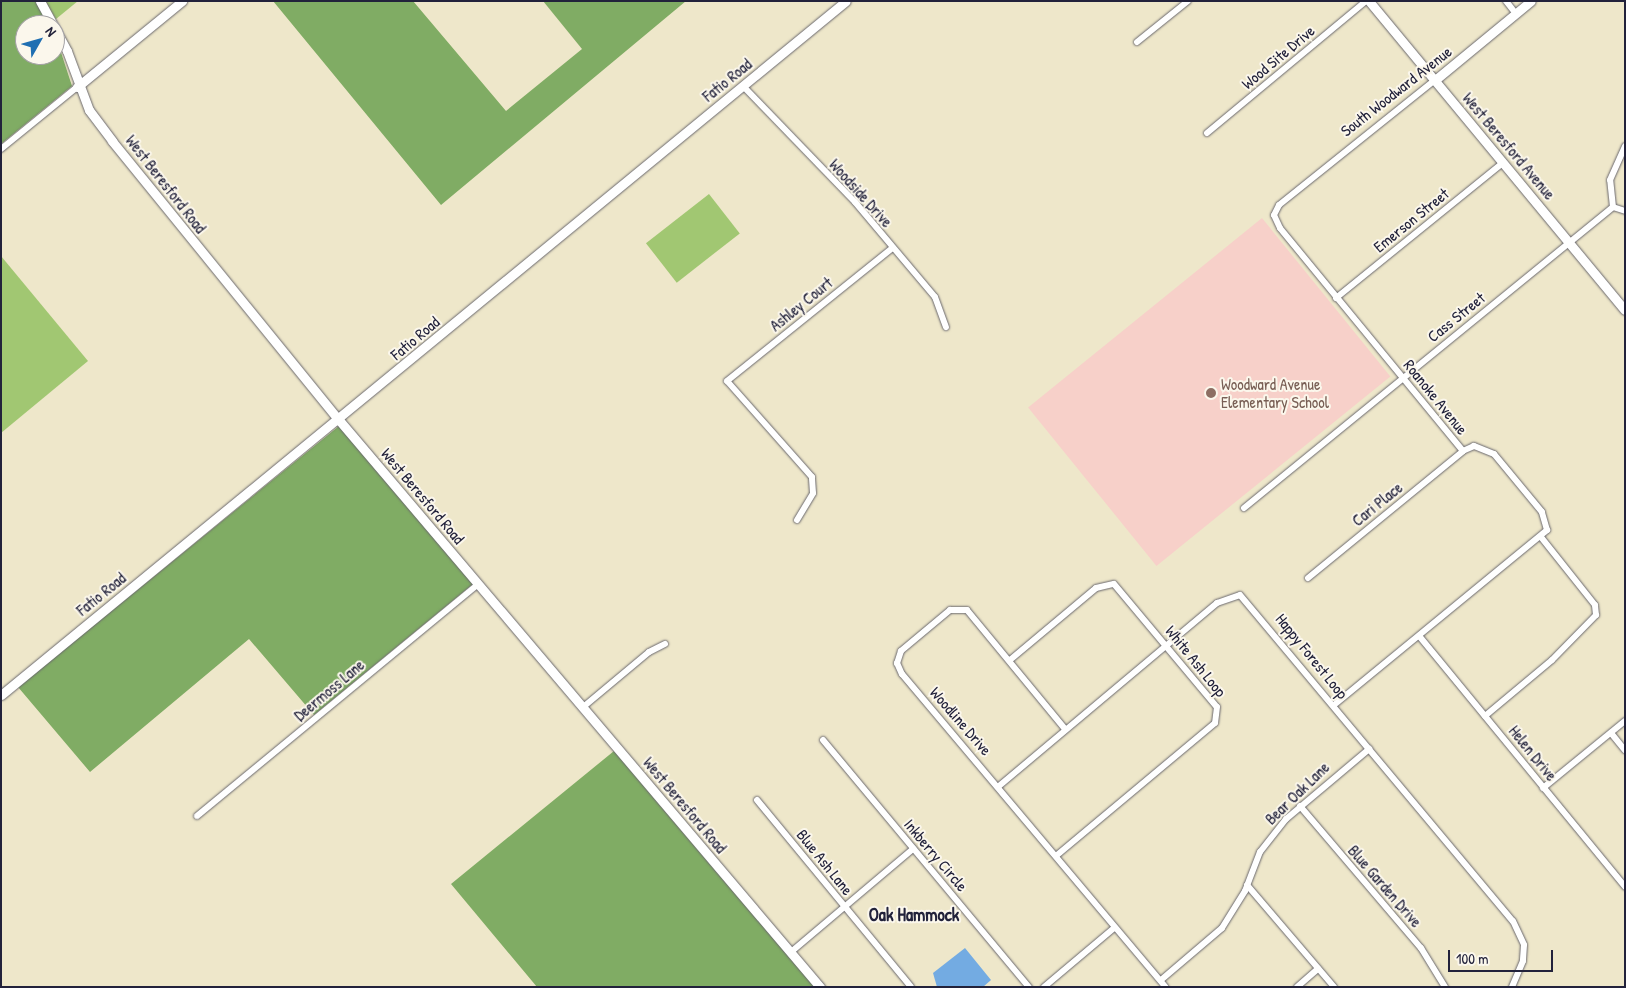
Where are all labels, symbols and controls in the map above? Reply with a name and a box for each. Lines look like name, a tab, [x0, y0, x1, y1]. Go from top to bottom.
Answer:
north arrow	[15, 15, 65, 65]
street label: Wood Site Drive	[1238, 21, 1318, 93]
text: N	[42, 22, 61, 40]
street label: South Woodward Avenue	[1337, 42, 1455, 140]
street label: Fatio Road	[699, 54, 755, 106]
street label: West Beresford Avenue	[1459, 89, 1559, 203]
street label: West Beresford Road	[122, 131, 210, 237]
street label: Woodside Drive	[825, 155, 897, 231]
street label: Emerson Street	[1370, 184, 1452, 256]
street label: Ashley Court	[766, 273, 836, 335]
street label: Cass Street	[1423, 288, 1489, 346]
street label: Fatio Road	[387, 312, 443, 364]
street label: Roanoke Avenue	[1400, 356, 1472, 438]
place label: Woodward Avenue Elementary School	[1221, 374, 1329, 412]
marker: Woodward Avenue Elementary School	[1205, 387, 1217, 399]
street label: West Beresford Road	[377, 444, 469, 548]
street label: Cari Place	[1348, 478, 1406, 530]
street label: Fatio Road	[73, 568, 129, 620]
street label: Happy Forest Loop	[1272, 610, 1352, 702]
street label: White Ash Loop	[1162, 622, 1230, 700]
street label: Deermoss Lane	[290, 655, 368, 725]
street label: Woodline Drive	[926, 683, 996, 759]
street label: Helen Drive	[1505, 722, 1561, 784]
street label: West Beresford Road	[639, 753, 731, 857]
street label: Bear Oak Lane	[1261, 758, 1333, 828]
street label: Inkberry Circle	[900, 815, 972, 895]
street label: Blue Ash Lane	[793, 825, 857, 899]
street label: Blue Garden Drive	[1344, 841, 1426, 931]
district label: Oak Hammock	[869, 904, 959, 926]
scale bar	[1451, 940, 1556, 972]
text: 100 m	[1456, 948, 1489, 969]

